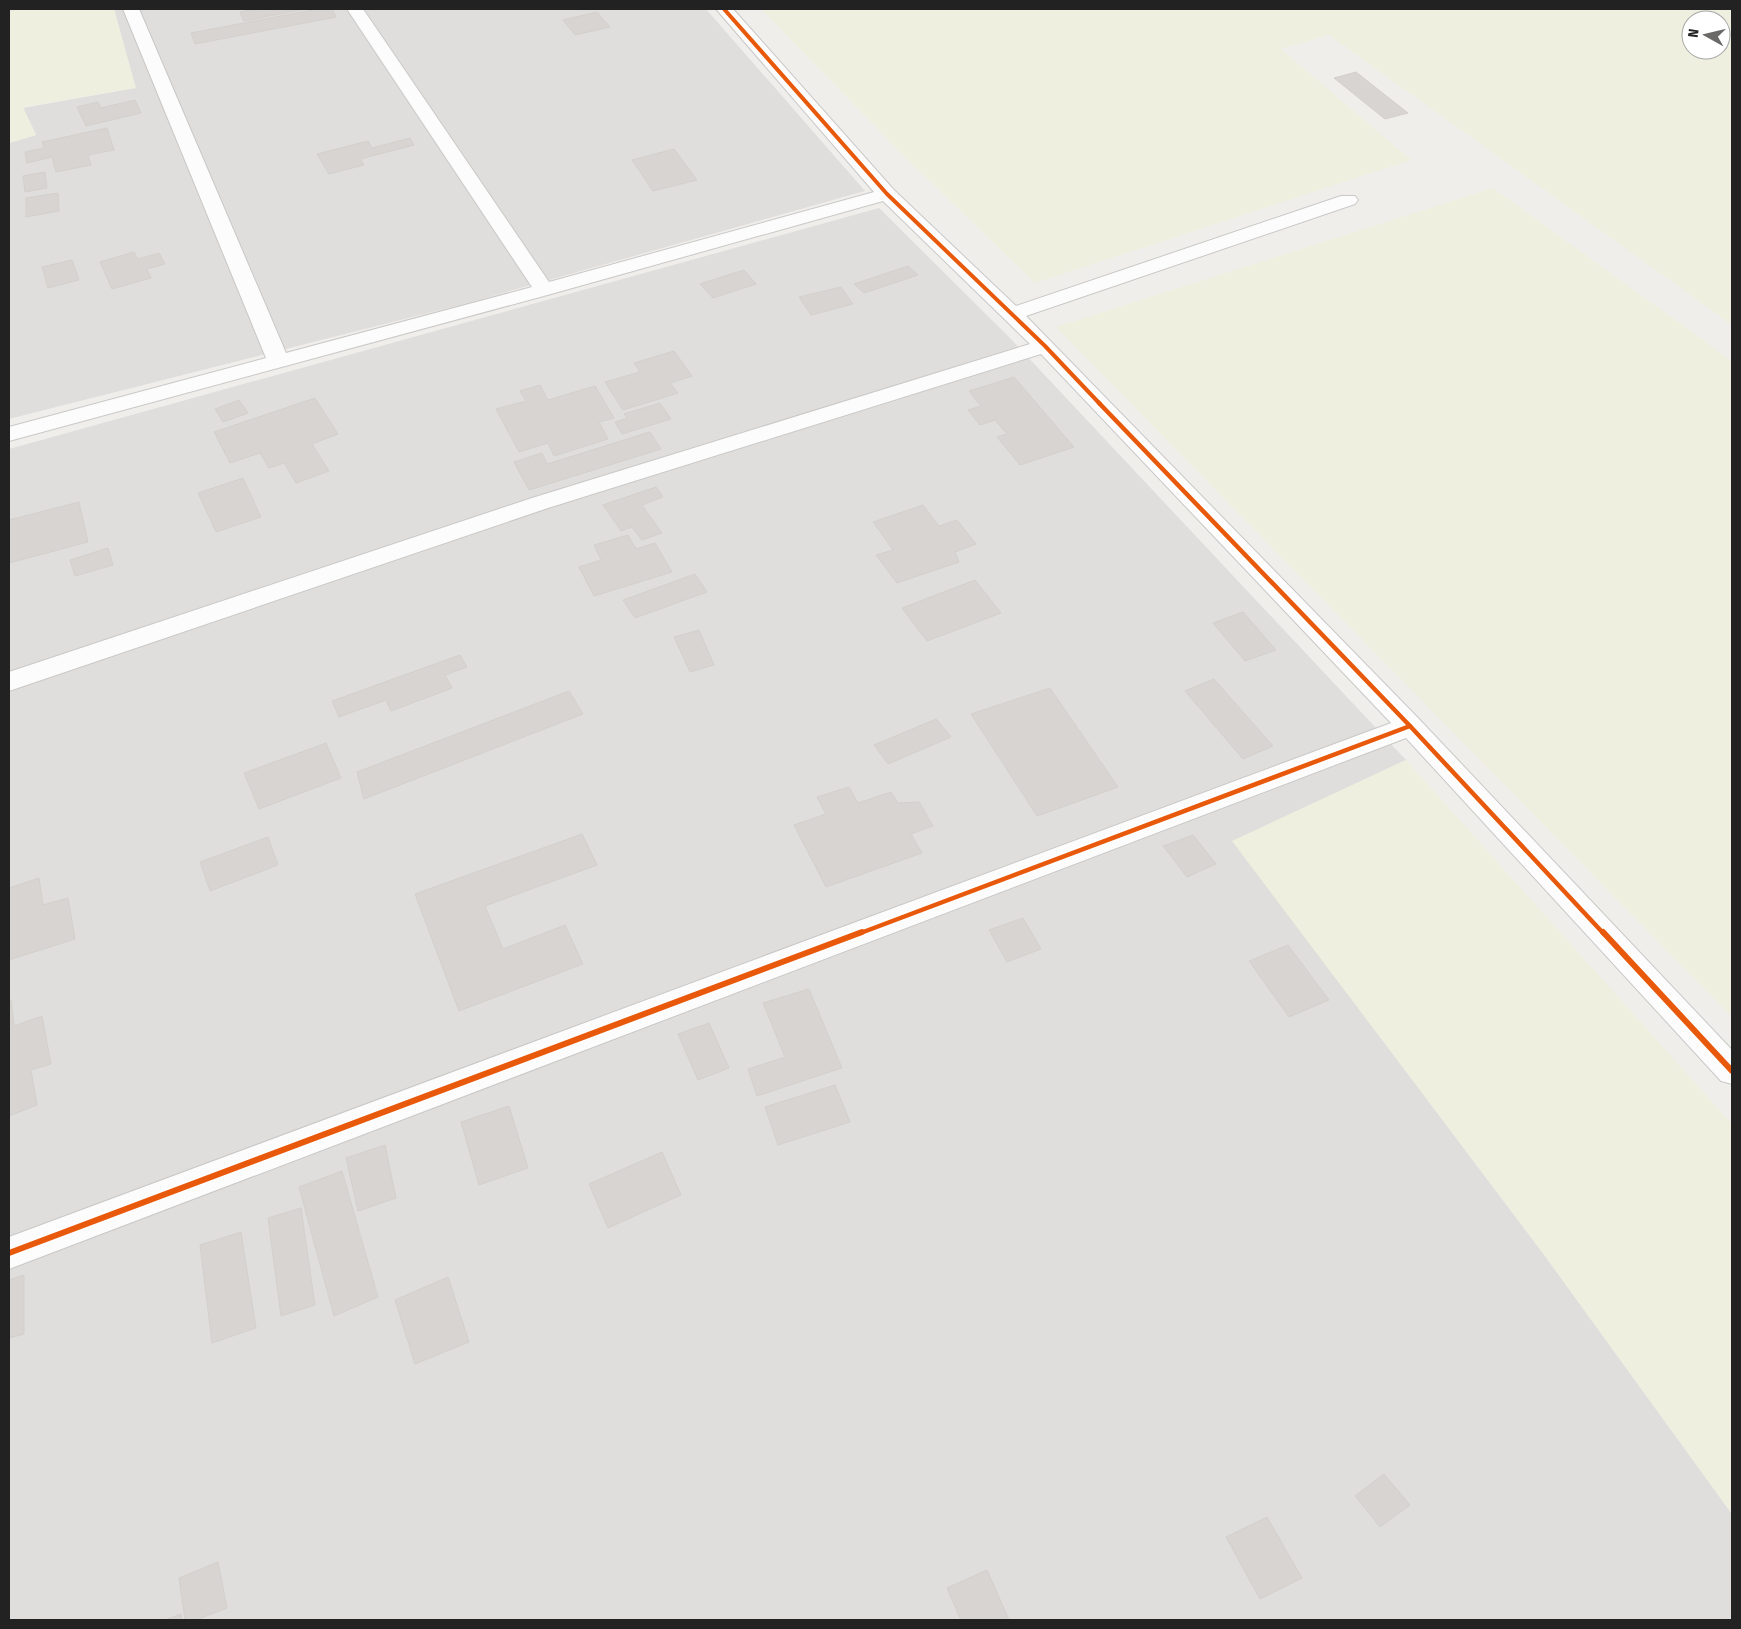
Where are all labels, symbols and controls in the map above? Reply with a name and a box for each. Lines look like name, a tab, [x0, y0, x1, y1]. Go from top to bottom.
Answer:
north arrow	[1681, 10, 1731, 60]
text: N	[1685, 28, 1703, 39]

